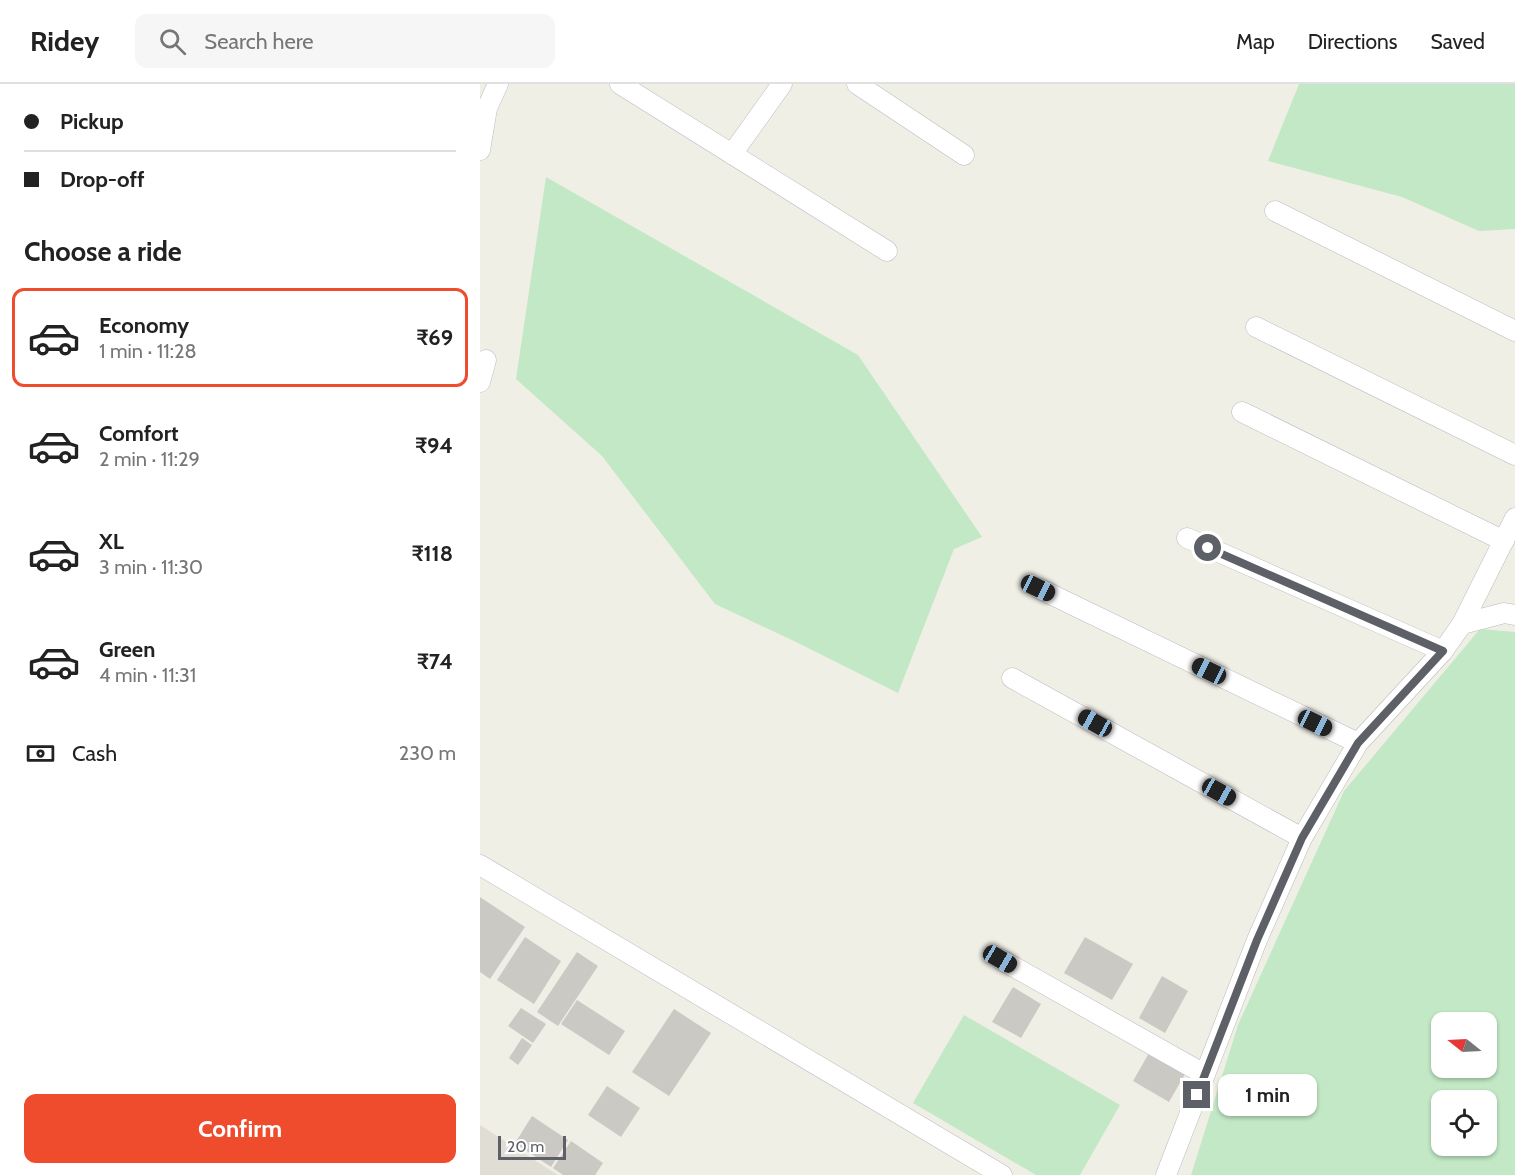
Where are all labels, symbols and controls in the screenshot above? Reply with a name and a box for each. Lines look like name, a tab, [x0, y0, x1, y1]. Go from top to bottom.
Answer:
search box	[135, 14, 555, 68]
text: Ridey	[30, 24, 99, 58]
icon: search	[156, 25, 189, 58]
text: Search here	[204, 28, 314, 55]
text: Map	[1236, 29, 1275, 54]
text: Directions	[1308, 29, 1397, 54]
text: Saved	[1430, 29, 1485, 54]
text: Pickup	[60, 108, 124, 135]
text: Drop-off	[60, 166, 144, 193]
text: Choose a ride	[24, 235, 182, 268]
icon: car	[27, 311, 81, 365]
text: Economy	[99, 312, 189, 339]
text: ₹69	[416, 324, 453, 351]
text: 1 min · 11:28	[99, 339, 197, 363]
icon: car	[27, 419, 81, 473]
text: Comfort	[99, 420, 178, 447]
text: ₹94	[415, 432, 453, 459]
text: 2 min · 11:29	[99, 447, 200, 471]
icon: car	[27, 527, 81, 581]
text: XL	[99, 528, 124, 555]
route start	[1194, 534, 1221, 561]
text: ₹118	[411, 540, 453, 567]
text: 3 min · 11:30	[99, 555, 203, 579]
car	[1018, 572, 1058, 604]
icon: car	[27, 635, 81, 689]
text: Green	[99, 636, 155, 663]
text: ₹74	[417, 648, 453, 675]
car	[1189, 655, 1229, 687]
text: 4 min · 11:31	[99, 663, 196, 687]
car	[1075, 706, 1115, 740]
car	[1295, 707, 1335, 739]
icon: cash	[24, 737, 57, 770]
text: Cash	[72, 740, 117, 767]
text: 230 m	[399, 741, 456, 765]
car	[1199, 775, 1239, 809]
car	[980, 942, 1020, 976]
north arrow	[1431, 1012, 1497, 1078]
map controls	[1431, 1012, 1497, 1156]
callout: 1 min	[1218, 1074, 1317, 1116]
route end	[1183, 1081, 1210, 1108]
text: 1 min	[1245, 1083, 1290, 1107]
button: locate	[1431, 1090, 1497, 1156]
button: Confirm	[24, 1094, 456, 1163]
scale bar	[498, 1133, 566, 1160]
text: 20 m	[507, 1137, 544, 1156]

